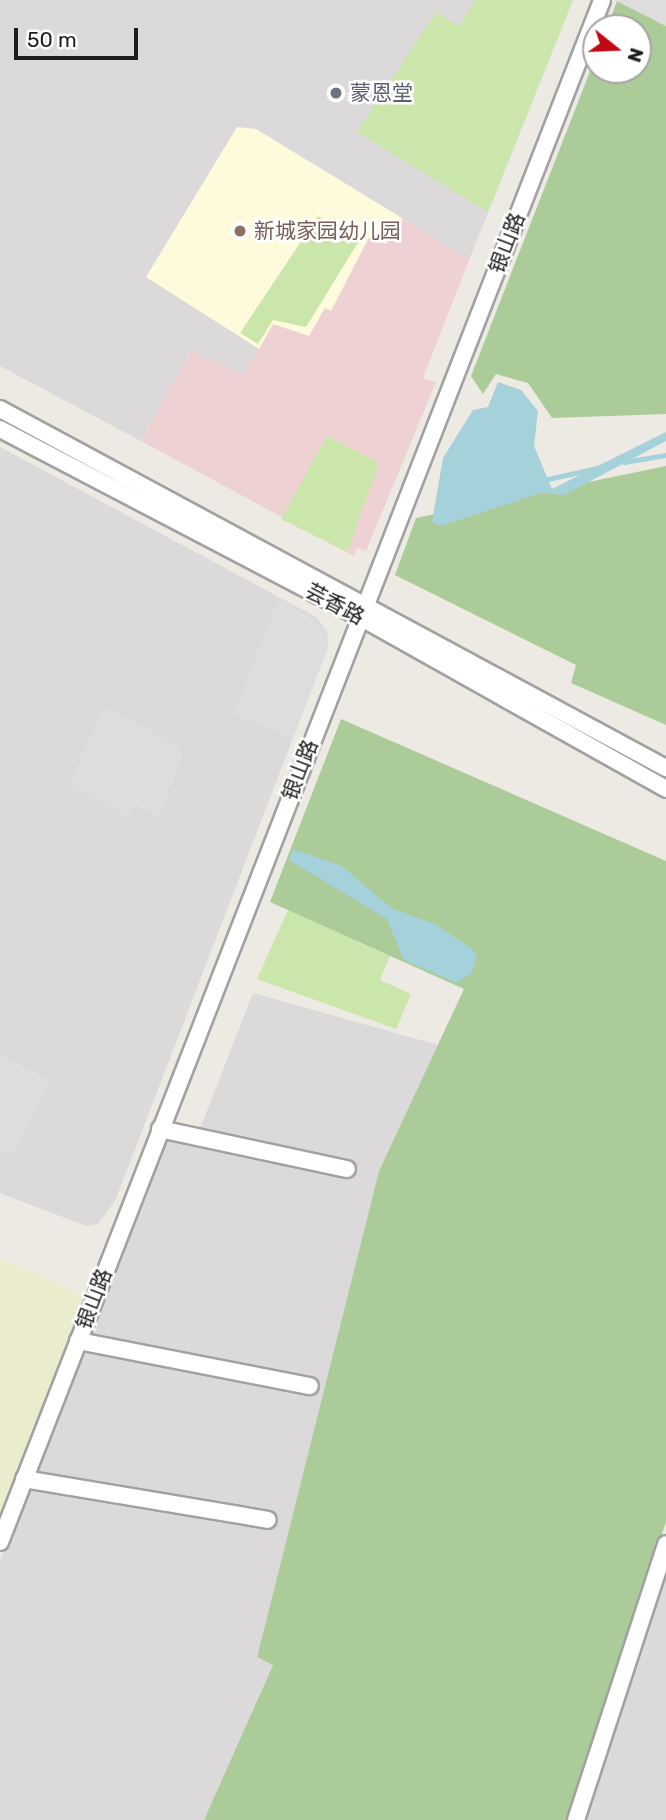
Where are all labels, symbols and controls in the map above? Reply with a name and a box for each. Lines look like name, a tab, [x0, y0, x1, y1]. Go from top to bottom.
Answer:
scale bar	[18, 14, 142, 58]
north arrow	[582, 14, 652, 84]
text: 50 m	[27, 27, 77, 52]
text: N	[622, 45, 649, 65]
place label: 蒙恩堂	[350, 80, 413, 106]
marker: 蒙恩堂	[328, 85, 344, 101]
street label: 银山路	[484, 209, 530, 277]
place label: 新城家园幼儿园	[254, 218, 401, 244]
marker: 新城家园幼儿园	[232, 223, 248, 239]
street label: 芸香路	[301, 578, 369, 630]
street label: 银山路	[277, 736, 323, 804]
street label: 银山路	[71, 1265, 117, 1333]

